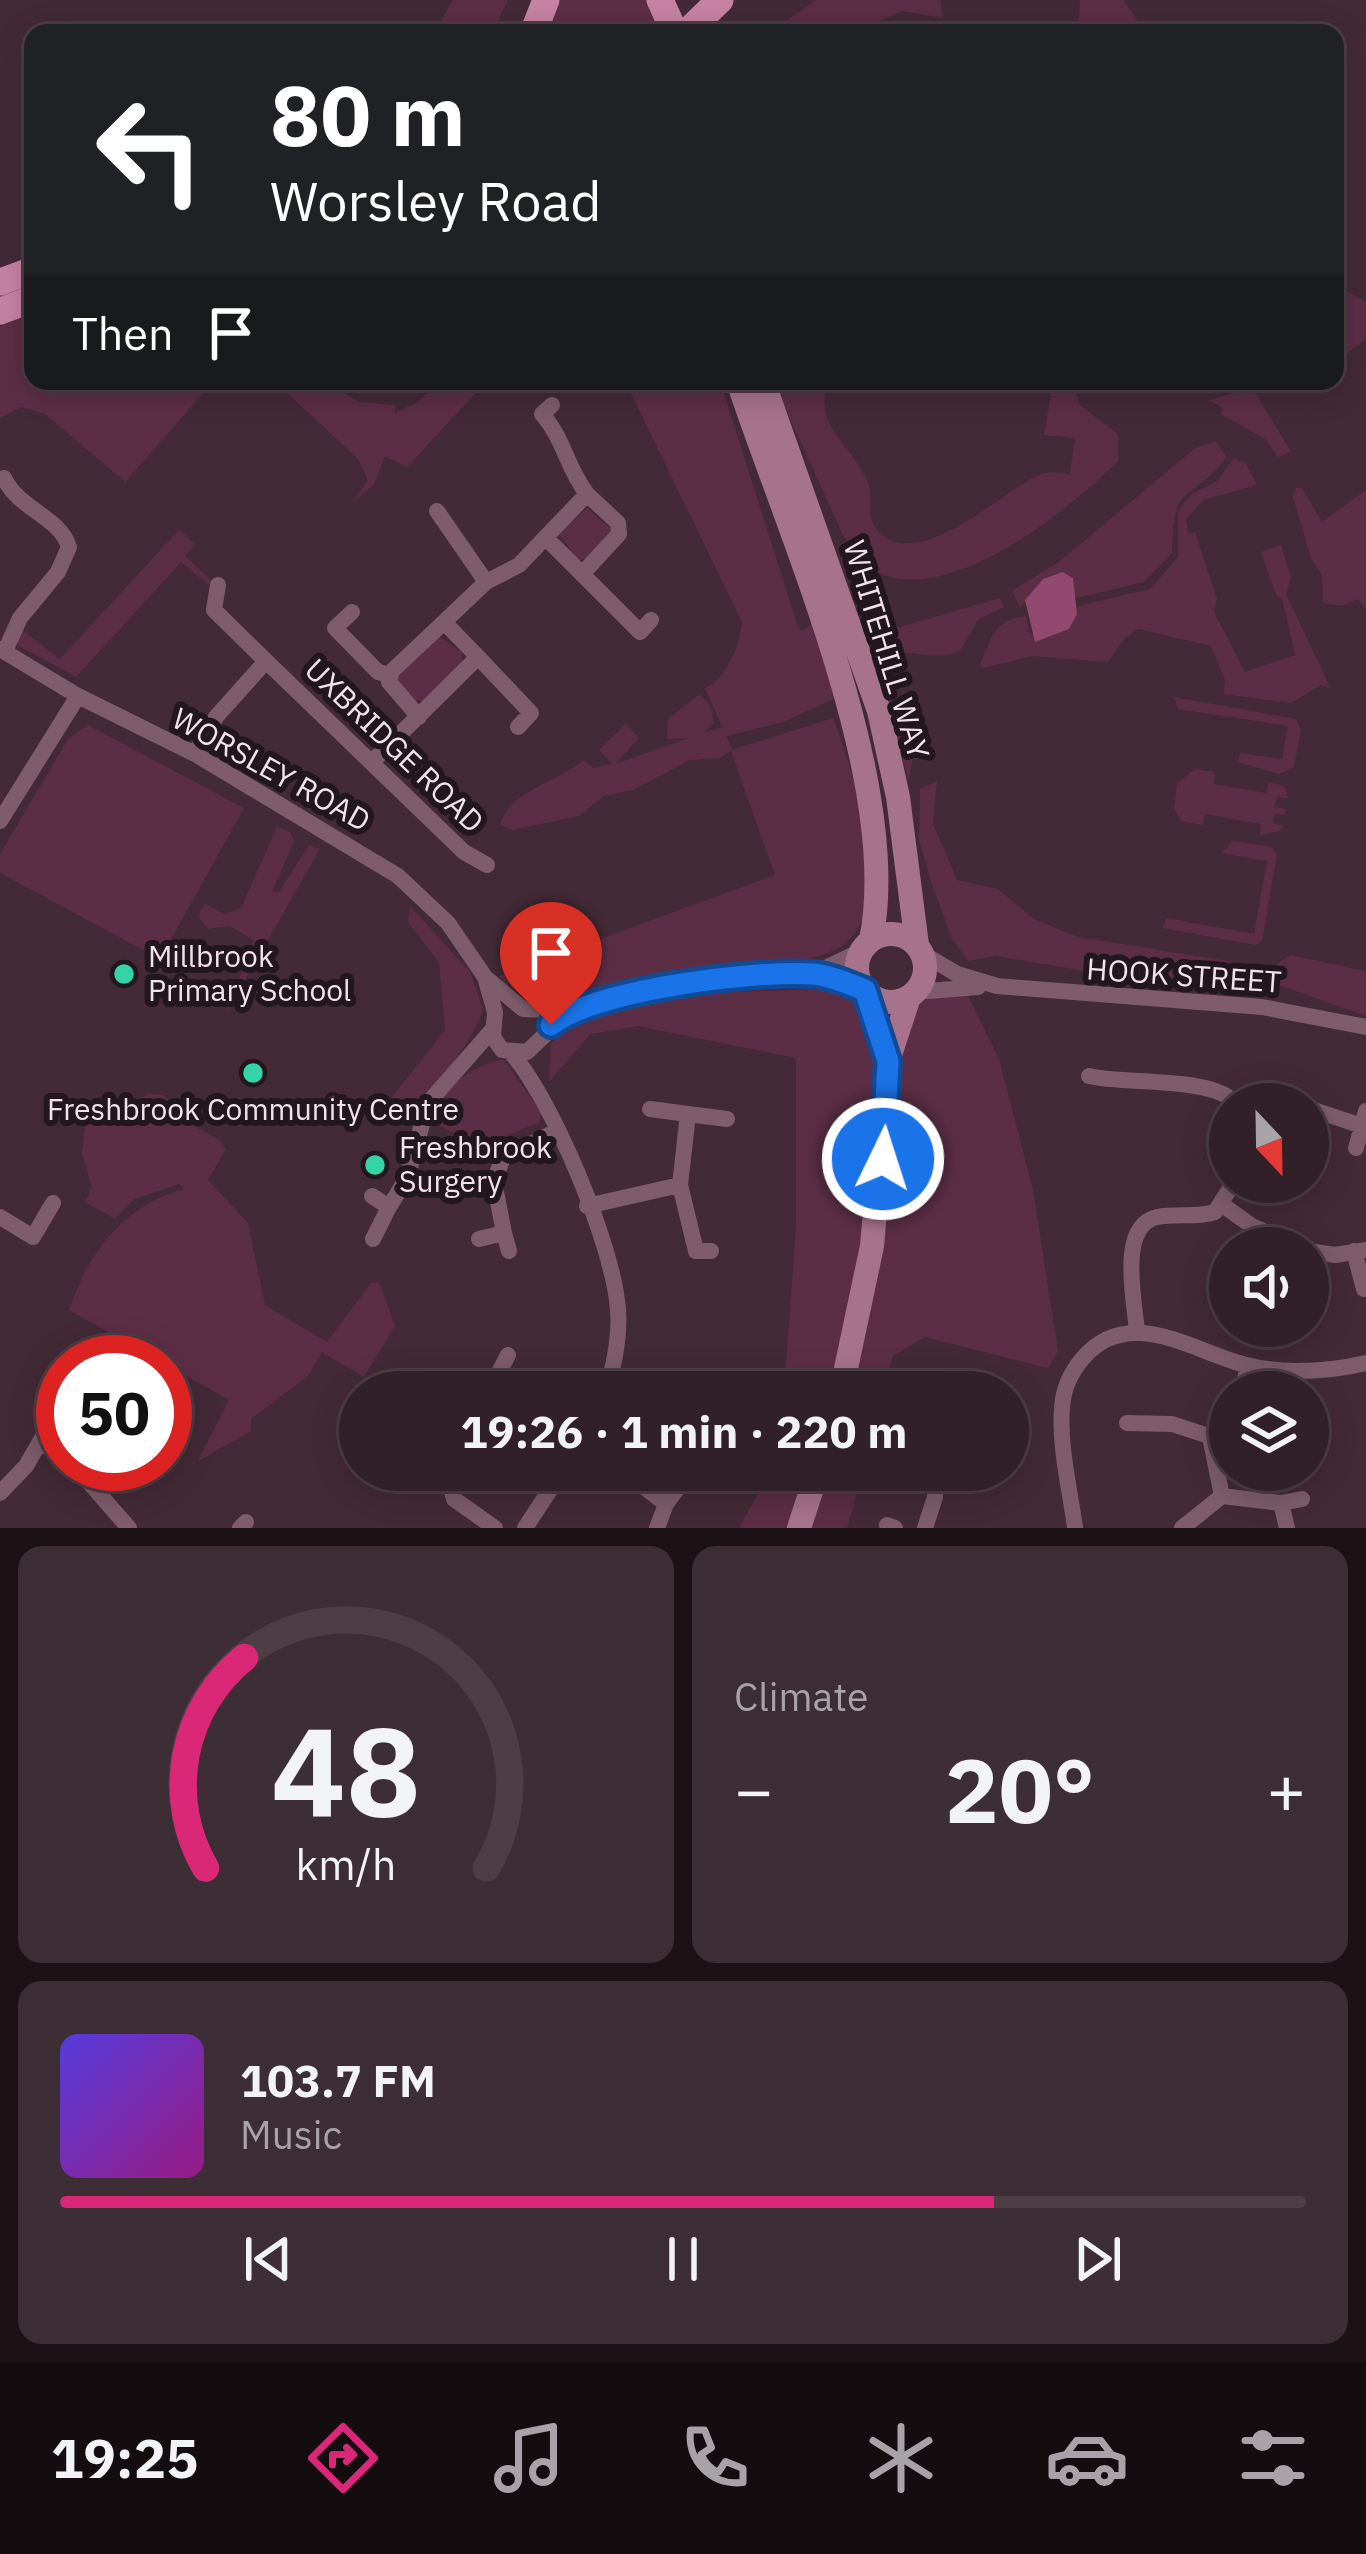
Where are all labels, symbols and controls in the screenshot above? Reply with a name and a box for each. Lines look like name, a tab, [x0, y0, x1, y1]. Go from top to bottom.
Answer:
text: 80 m	[270, 60, 466, 169]
icon: left	[72, 72, 228, 228]
text: Worsley Road	[270, 166, 602, 236]
icon: arrive	[198, 300, 264, 366]
text: Then	[72, 304, 174, 362]
street label: WHITEHILL WAY	[836, 535, 939, 764]
street label: UXBRIDGE ROAD	[297, 650, 493, 840]
street label: WORSLEY ROAD	[166, 698, 378, 839]
pin	[500, 902, 602, 1025]
icon: arrive	[518, 920, 584, 986]
place label: Millbrook Primary School	[148, 936, 351, 1009]
street label: HOOK STREET	[1085, 948, 1283, 1001]
marker: Millbrook Primary School	[111, 961, 137, 987]
marker: Freshbrook Community Centre	[240, 1060, 266, 1086]
north arrow	[1209, 1083, 1329, 1203]
map controls	[1209, 1083, 1329, 1491]
place label: Freshbrook Community Centre	[47, 1089, 459, 1128]
position arrow	[820, 1096, 946, 1222]
place label: Freshbrook Surgery	[399, 1127, 552, 1200]
marker: Freshbrook Surgery	[362, 1152, 388, 1178]
button: sound	[1209, 1227, 1329, 1347]
speed limit sign: 50	[36, 1335, 192, 1491]
button: layers	[1209, 1371, 1329, 1491]
text: 19:26 · 1 min · 220 m	[461, 1402, 907, 1460]
text: Climate	[734, 1671, 868, 1722]
text: 48	[271, 1689, 421, 1851]
text: 20°	[945, 1731, 1095, 1848]
text: −	[734, 1746, 774, 1832]
text: +	[1266, 1746, 1306, 1832]
text: km/h	[296, 1835, 396, 1891]
text: 103.7 FM	[240, 2051, 436, 2109]
text: Music	[240, 2109, 342, 2160]
icon: previous	[235, 2226, 301, 2292]
icon: pause	[650, 2226, 716, 2292]
icon: next	[1065, 2226, 1131, 2292]
icon: directions	[301, 2416, 385, 2500]
icon: music	[487, 2416, 571, 2500]
icon: phone	[673, 2416, 757, 2500]
icon: climate	[859, 2416, 943, 2500]
icon: car	[1045, 2416, 1129, 2500]
icon: filters	[1231, 2416, 1315, 2500]
text: 19:25	[51, 2423, 198, 2493]

